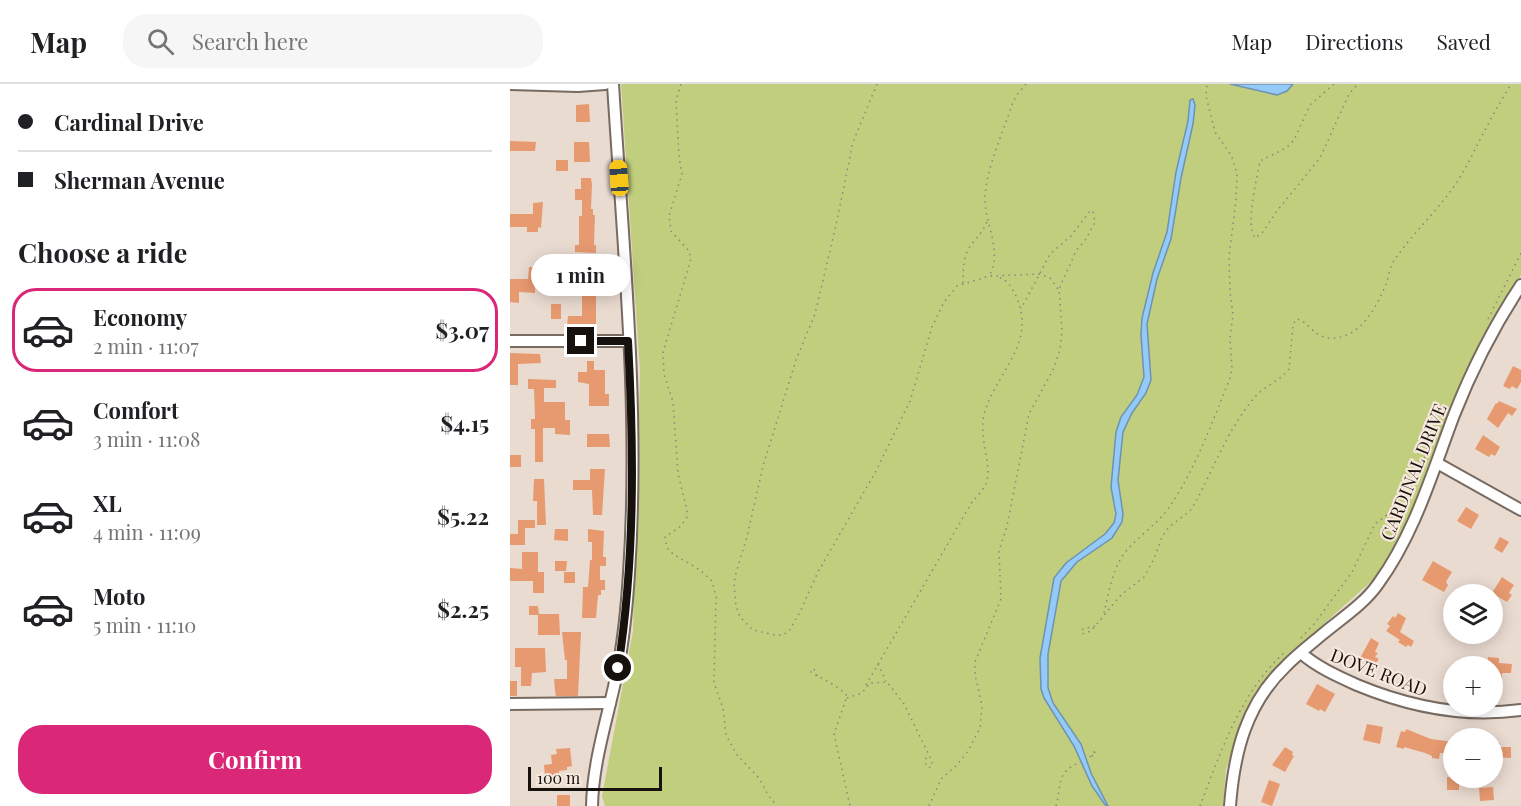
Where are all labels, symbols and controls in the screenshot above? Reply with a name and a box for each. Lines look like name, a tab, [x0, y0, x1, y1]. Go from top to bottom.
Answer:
search box	[123, 14, 543, 68]
text: Map	[30, 23, 87, 60]
icon: search	[144, 25, 177, 58]
text: Search here	[192, 26, 308, 56]
text: Map	[1231, 27, 1272, 55]
text: Directions	[1305, 27, 1403, 55]
text: Saved	[1436, 27, 1491, 55]
text: Cardinal Drive	[54, 107, 204, 137]
car	[609, 159, 629, 197]
text: Sherman Avenue	[54, 165, 225, 195]
text: Choose a ride	[18, 234, 187, 270]
callout: 1 min	[532, 254, 631, 296]
text: 1 min	[556, 261, 605, 288]
text: Economy	[93, 302, 187, 332]
icon: car	[21, 303, 75, 357]
text: $3.07	[436, 315, 489, 345]
route end	[567, 327, 594, 354]
text: 2 min · 11:07	[93, 332, 199, 359]
text: Comfort	[93, 395, 179, 425]
icon: car	[21, 396, 75, 450]
street label: CARDINAL DRIVE	[1375, 400, 1451, 544]
text: $4.15	[441, 408, 489, 438]
text: 3 min · 11:08	[93, 425, 200, 452]
text: XL	[93, 488, 122, 518]
icon: car	[21, 489, 75, 543]
text: $5.22	[437, 501, 489, 531]
text: 4 min · 11:09	[93, 518, 201, 545]
text: Moto	[93, 581, 146, 611]
icon: car	[21, 582, 75, 636]
map controls	[1443, 584, 1503, 788]
button: layers	[1443, 584, 1503, 644]
text: $2.25	[437, 594, 489, 624]
text: 5 min · 11:10	[93, 611, 196, 638]
street label: DOVE ROAD	[1327, 643, 1431, 701]
route start	[604, 654, 631, 681]
button: +	[1443, 656, 1503, 716]
button: Confirm	[18, 725, 492, 794]
button: −	[1443, 728, 1503, 788]
scale bar	[528, 764, 662, 792]
text: 100 m	[537, 767, 580, 788]

